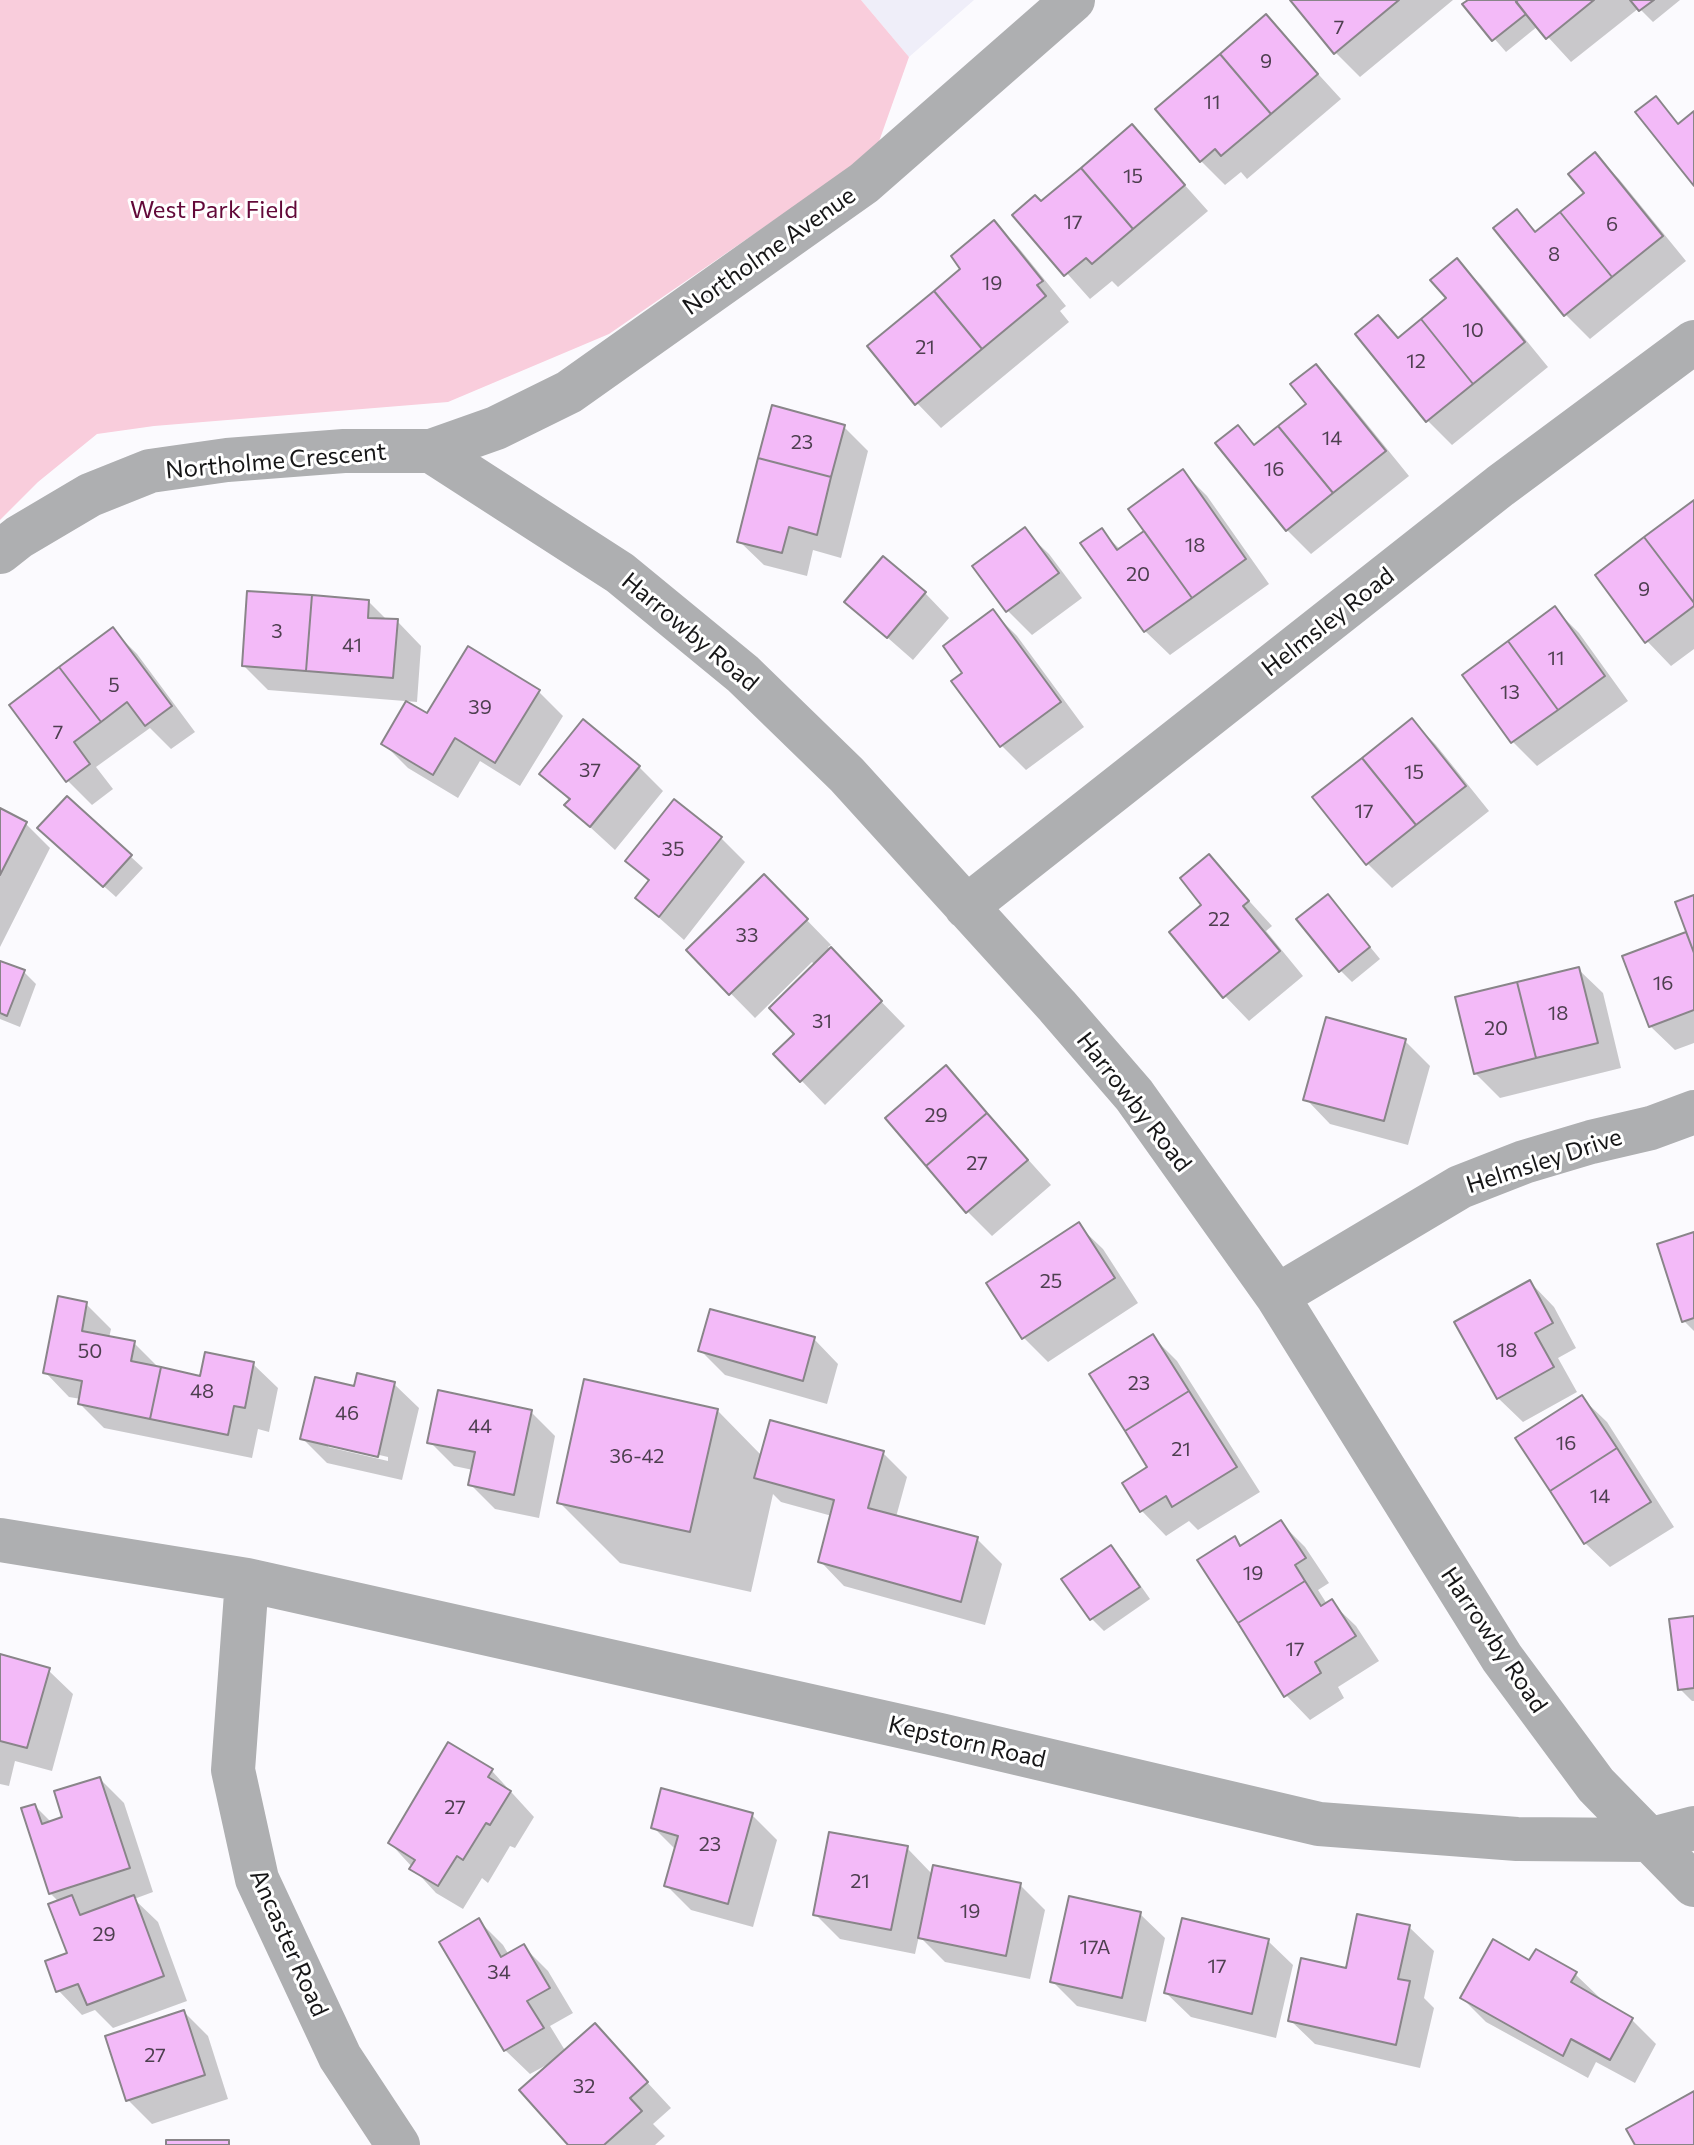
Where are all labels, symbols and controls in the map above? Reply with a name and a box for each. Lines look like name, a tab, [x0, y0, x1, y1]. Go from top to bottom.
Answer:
house number: 7	[1334, 15, 1344, 39]
house number: 9	[1260, 49, 1272, 73]
house number: 11	[1203, 90, 1221, 114]
house number: 15	[1123, 164, 1143, 188]
street label: Northolme Avenue	[677, 181, 861, 321]
park label: West Park Field	[130, 196, 298, 224]
house number: 17	[1063, 210, 1083, 234]
house number: 6	[1606, 212, 1618, 236]
house number: 8	[1548, 242, 1560, 266]
house number: 19	[982, 271, 1002, 295]
house number: 10	[1462, 318, 1484, 342]
house number: 21	[915, 335, 935, 359]
house number: 12	[1406, 349, 1426, 373]
house number: 14	[1322, 426, 1342, 450]
house number: 23	[791, 430, 813, 454]
street label: Northolme Crescent	[164, 437, 388, 485]
house number: 16	[1264, 457, 1284, 481]
house number: 18	[1185, 533, 1205, 557]
street label: Helmsley Road	[1256, 561, 1400, 683]
house number: 20	[1126, 562, 1150, 586]
street label: Harrowby Road	[616, 567, 764, 697]
house number: 9	[1638, 577, 1650, 601]
house number: 3	[271, 619, 283, 643]
house number: 41	[342, 633, 362, 657]
house number: 11	[1547, 646, 1565, 670]
house number: 5	[108, 673, 120, 697]
house number: 13	[1500, 680, 1520, 704]
house number: 39	[468, 695, 492, 719]
house number: 7	[53, 720, 63, 744]
house number: 37	[579, 758, 601, 782]
house number: 15	[1404, 760, 1424, 784]
house number: 17	[1354, 799, 1374, 823]
house number: 35	[662, 837, 684, 861]
house number: 22	[1208, 907, 1230, 931]
house number: 33	[736, 923, 758, 947]
house number: 16	[1653, 971, 1673, 995]
house number: 18	[1548, 1001, 1568, 1025]
house number: 31	[812, 1009, 832, 1033]
house number: 20	[1484, 1016, 1508, 1040]
street label: Harrowby Road	[1071, 1026, 1197, 1178]
house number: 29	[924, 1103, 948, 1127]
street label: Helmsley Drive	[1462, 1122, 1626, 1200]
house number: 27	[966, 1151, 988, 1175]
house number: 25	[1040, 1269, 1062, 1293]
house number: 18	[1497, 1338, 1517, 1362]
house number: 50	[78, 1339, 102, 1363]
house number: 23	[1128, 1371, 1150, 1395]
house number: 48	[190, 1379, 214, 1403]
house number: 46	[335, 1401, 359, 1425]
house number: 44	[468, 1414, 492, 1438]
house number: 16	[1556, 1431, 1576, 1455]
house number: 21	[1171, 1437, 1191, 1461]
house number: 36-42	[610, 1444, 664, 1468]
house number: 14	[1590, 1484, 1610, 1508]
house number: 19	[1243, 1561, 1263, 1585]
street label: Harrowby Road	[1435, 1562, 1553, 1718]
house number: 17	[1285, 1637, 1305, 1661]
street label: Kepstorn Road	[885, 1710, 1049, 1774]
house number: 27	[444, 1795, 466, 1819]
house number: 23	[699, 1832, 721, 1856]
street label: Ancaster Road	[244, 1865, 334, 2021]
house number: 21	[850, 1869, 870, 1893]
house number: 19	[960, 1899, 980, 1923]
house number: 29	[92, 1922, 116, 1946]
house number: 17A	[1079, 1935, 1111, 1959]
house number: 17	[1207, 1954, 1227, 1978]
house number: 34	[487, 1960, 511, 1984]
house number: 27	[144, 2043, 166, 2067]
house number: 32	[573, 2074, 595, 2098]

